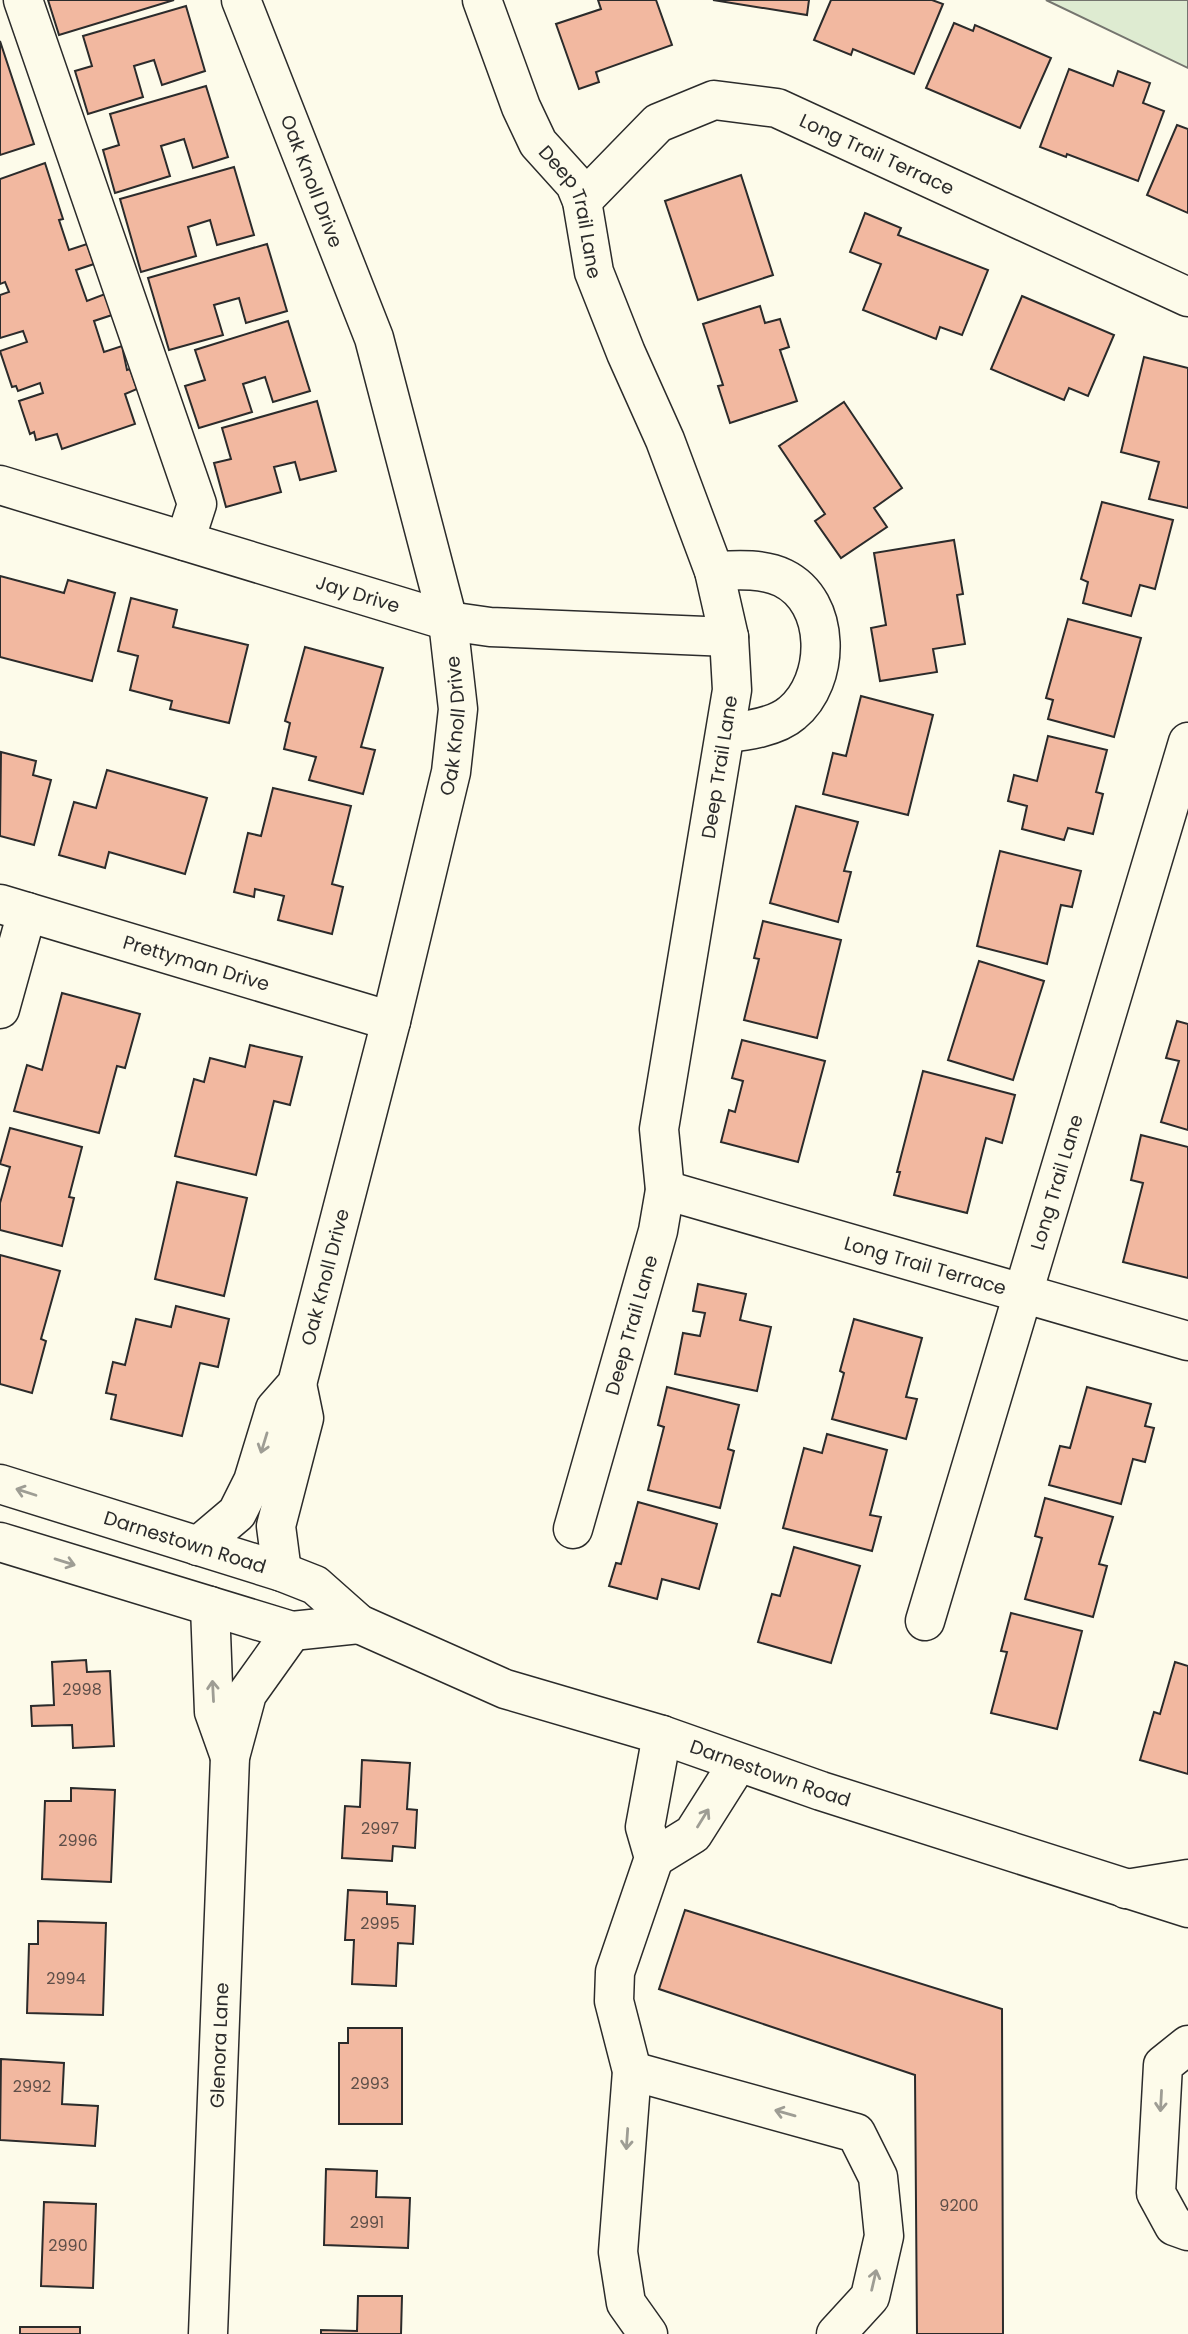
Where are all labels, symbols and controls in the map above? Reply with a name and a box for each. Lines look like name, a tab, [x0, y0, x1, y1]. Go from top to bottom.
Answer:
street label: Long Trail Terrace	[795, 107, 959, 202]
street label: Oak Knoll Drive	[274, 111, 349, 252]
street label: Deep Trail Lane	[532, 139, 608, 283]
street label: Jay Drive	[312, 569, 403, 620]
street label: Oak Knoll Drive	[433, 654, 472, 798]
street label: Deep Trail Lane	[695, 694, 744, 841]
street label: Prettyman Drive	[120, 929, 273, 998]
street label: Long Trail Lane	[1024, 1111, 1090, 1253]
street label: Oak Knoll Drive	[295, 1206, 356, 1349]
street label: Long Trail Terrace	[841, 1229, 1009, 1302]
street label: Deep Trail Lane	[599, 1252, 664, 1398]
one-way arrow	[257, 1431, 270, 1453]
one-way arrow	[16, 1485, 38, 1497]
street label: Darnestown Road	[101, 1504, 270, 1580]
one-way arrow	[54, 1557, 76, 1570]
house number: 2998	[62, 1678, 102, 1701]
one-way arrow	[206, 1680, 219, 1703]
street label: Darnestown Road	[686, 1733, 854, 1814]
one-way arrow	[697, 1808, 711, 1828]
house number: 2997	[361, 1817, 399, 1840]
house number: 2996	[58, 1829, 98, 1852]
house number: 2995	[360, 1912, 400, 1935]
house number: 2994	[46, 1967, 86, 1990]
street label: Glenora Lane	[204, 1982, 235, 2109]
house number: 2993	[351, 2072, 389, 2095]
house number: 2992	[13, 2075, 51, 2098]
one-way arrow	[1154, 2089, 1167, 2112]
one-way arrow	[774, 2106, 796, 2119]
one-way arrow	[620, 2127, 633, 2150]
house number: 9200	[939, 2194, 979, 2217]
house number: 2991	[350, 2211, 384, 2234]
house number: 2990	[48, 2234, 88, 2257]
one-way arrow	[868, 2269, 882, 2292]

